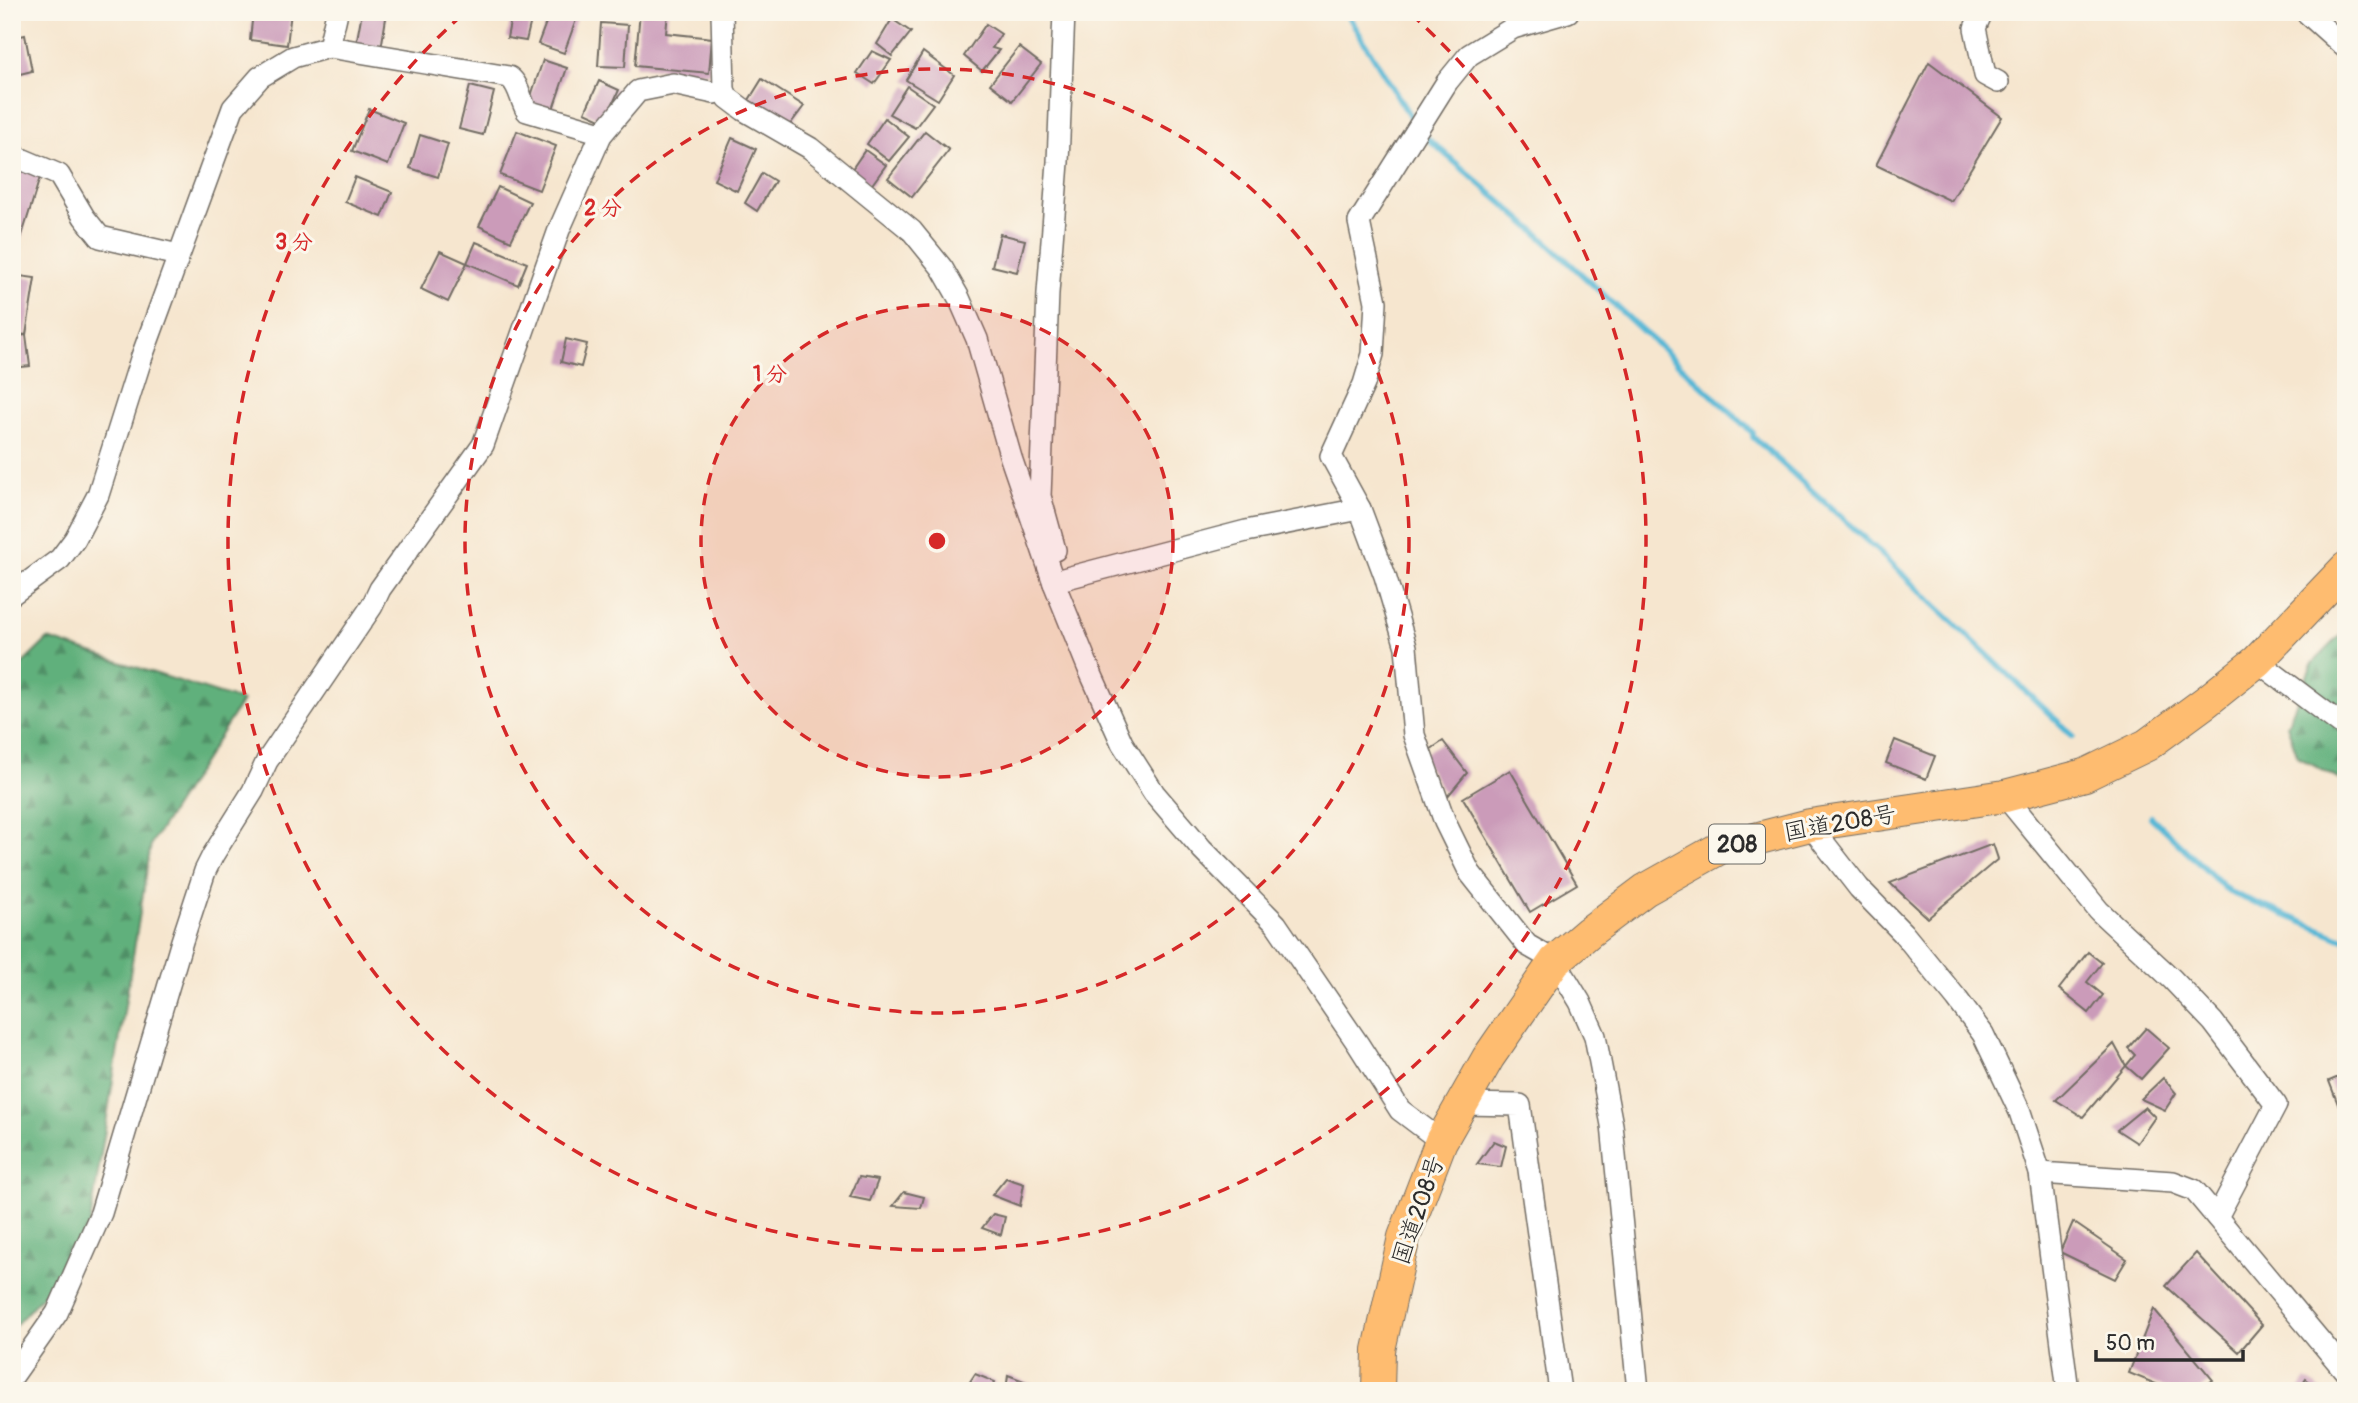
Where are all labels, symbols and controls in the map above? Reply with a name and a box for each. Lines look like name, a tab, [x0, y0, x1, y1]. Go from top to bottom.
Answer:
text: 2 分	[584, 195, 622, 222]
text: 3 分	[275, 229, 313, 256]
text: 1 分	[753, 361, 787, 388]
centre of rings	[925, 529, 949, 553]
street label: 国道208号	[1781, 799, 1899, 848]
road number: 208	[1709, 824, 1765, 864]
street label: 国道208号	[1386, 1152, 1451, 1269]
scale bar	[2096, 1319, 2242, 1363]
text: 50 m	[2106, 1330, 2155, 1357]

